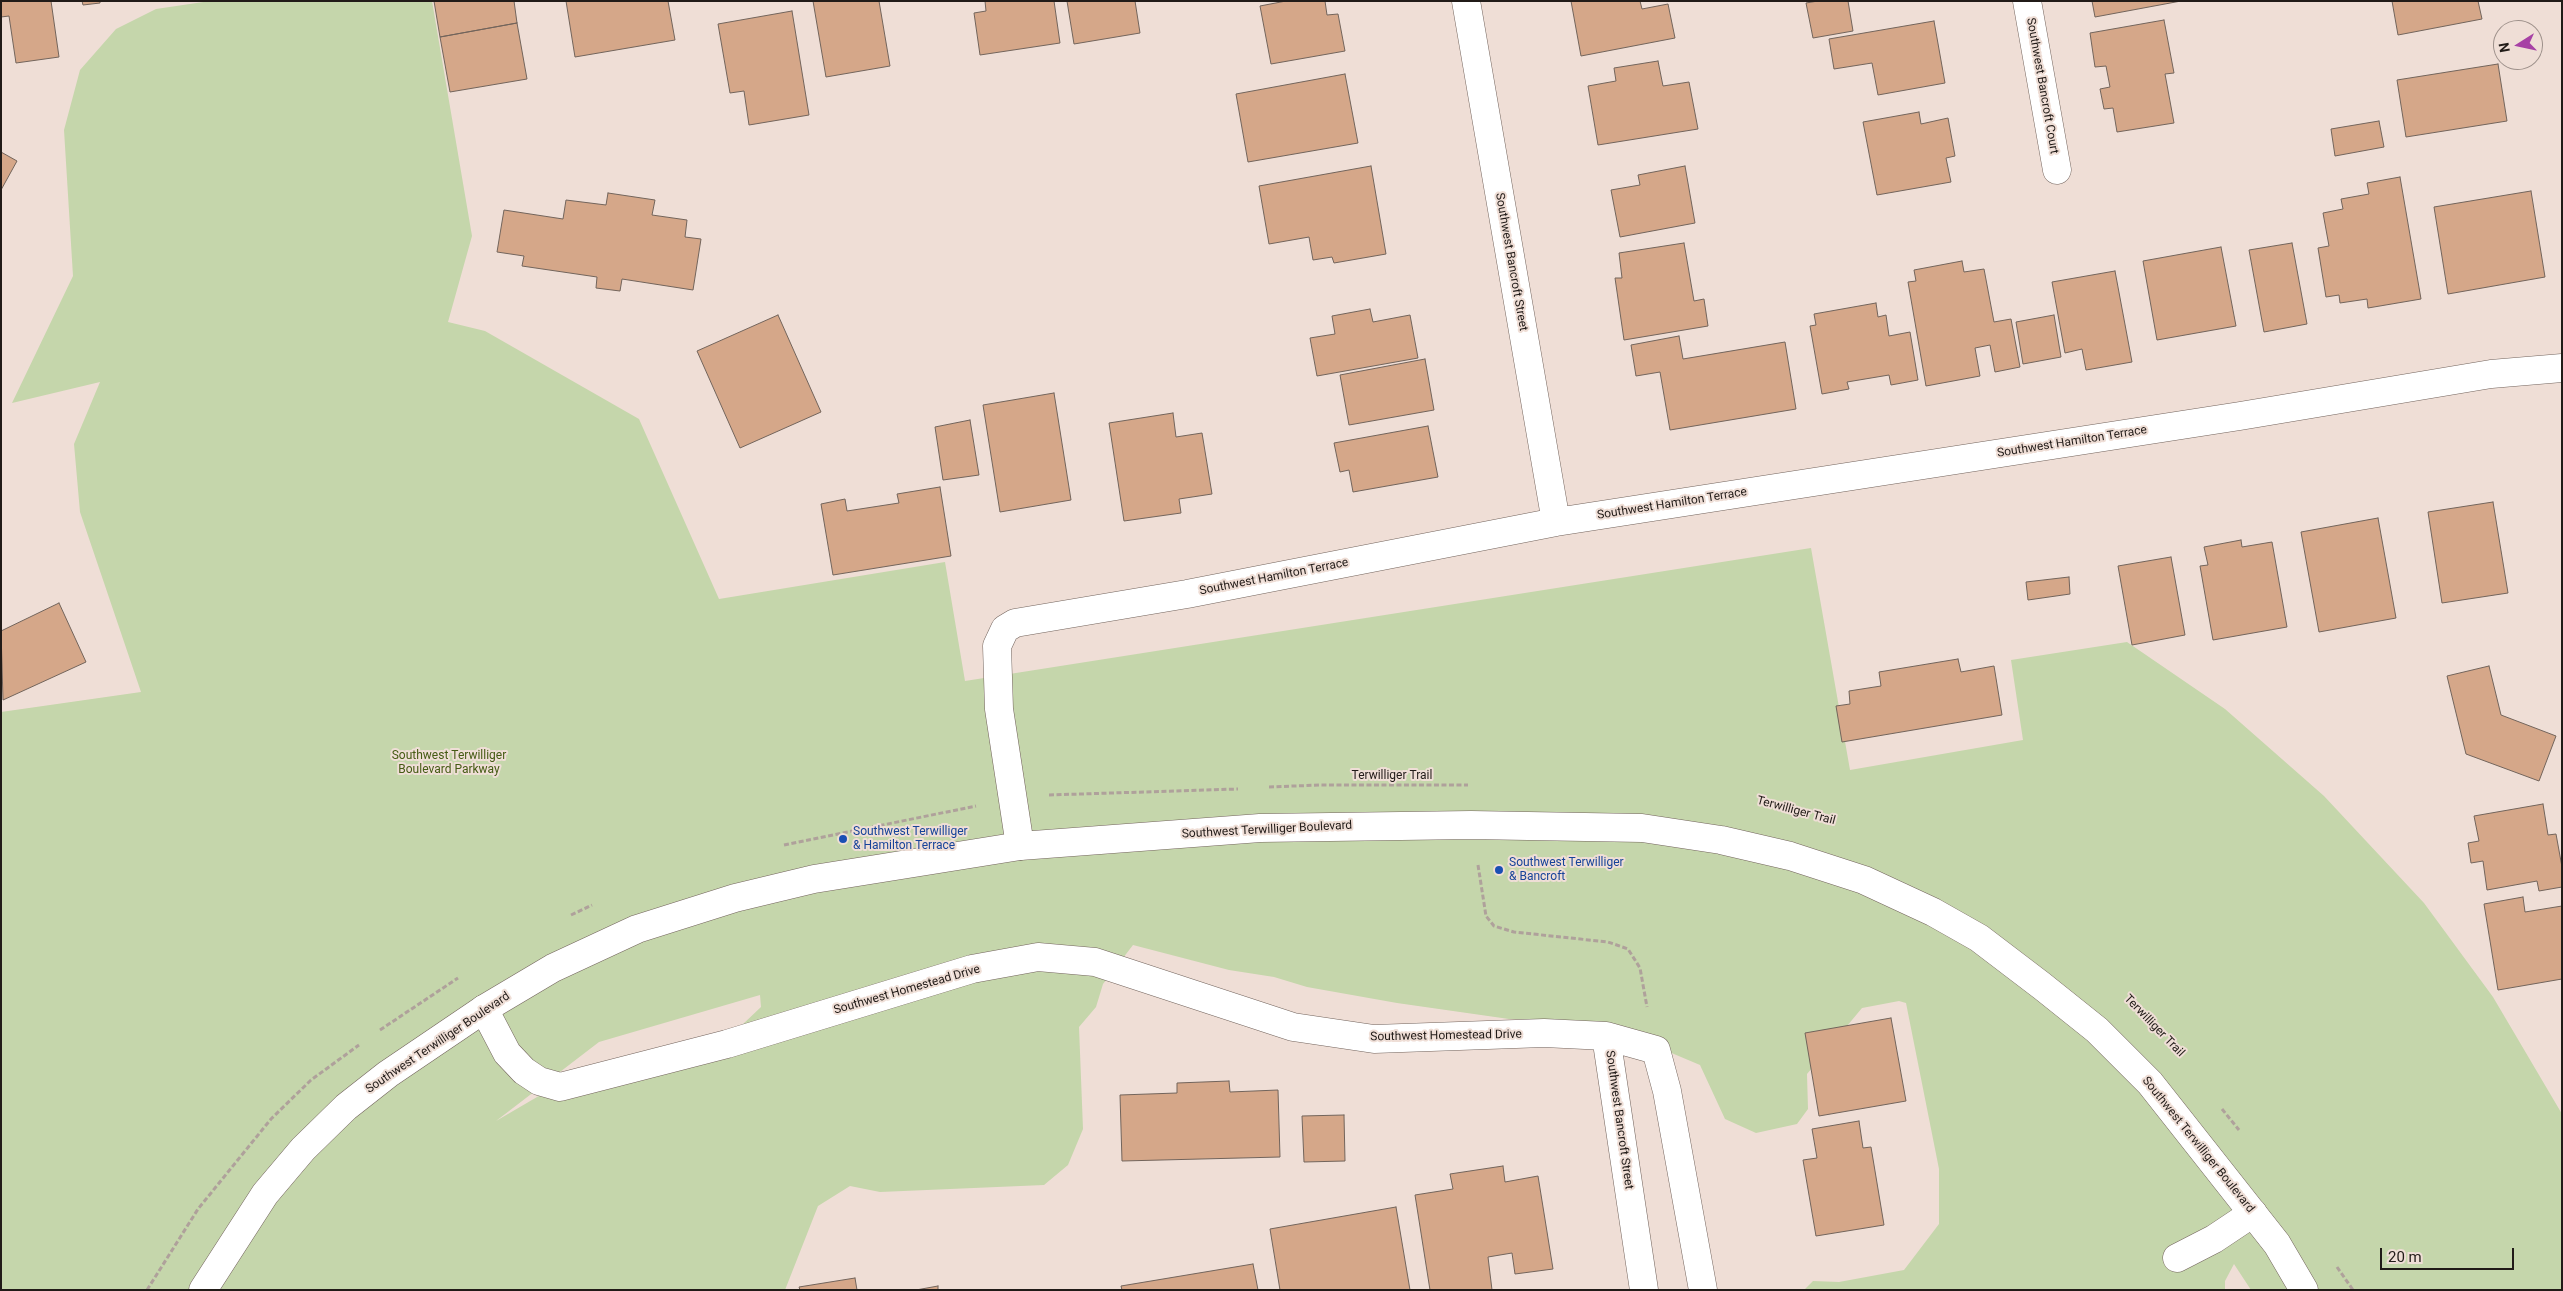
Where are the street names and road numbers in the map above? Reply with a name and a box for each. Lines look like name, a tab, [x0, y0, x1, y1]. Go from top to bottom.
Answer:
street label: Southwest Bancroft Court	[2023, 17, 2061, 155]
street label: Southwest Bancroft Street	[1492, 192, 1530, 332]
street label: Southwest Hamilton Terrace	[1996, 423, 2148, 461]
street label: Southwest Hamilton Terrace	[1596, 485, 1748, 523]
street label: Southwest Hamilton Terrace	[1198, 555, 1350, 599]
street label: Terwilliger Trail	[1352, 769, 1432, 783]
street label: Terwilliger Trail	[1755, 794, 1837, 828]
street label: Southwest Terwilliger Boulevard	[1181, 818, 1353, 842]
street label: Southwest Homestead Drive	[832, 962, 982, 1018]
street label: Southwest Terwilliger Boulevard	[363, 989, 513, 1097]
street label: Terwilliger Trail	[2121, 992, 2187, 1060]
street label: Southwest Homestead Drive	[1370, 1027, 1522, 1045]
street label: Southwest Bancroft Street	[1602, 1050, 1636, 1190]
street label: Southwest Terwilliger Boulevard	[2139, 1074, 2257, 1216]

